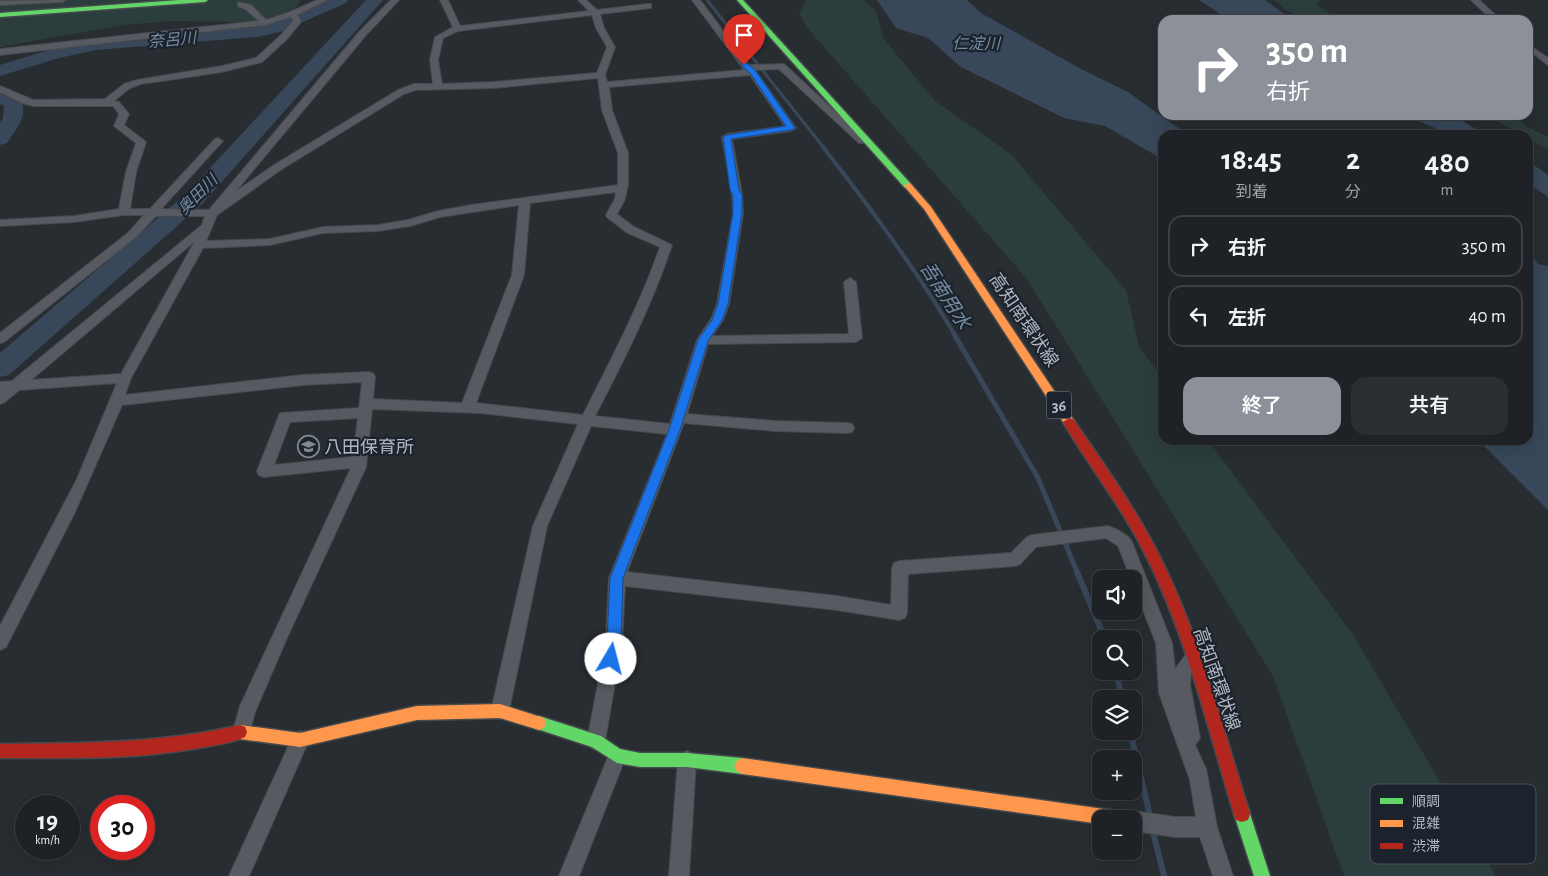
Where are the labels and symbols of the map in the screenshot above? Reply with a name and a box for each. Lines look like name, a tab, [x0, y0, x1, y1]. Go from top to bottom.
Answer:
pin	[723, 14, 765, 65]
water label: 奈呂川	[147, 29, 199, 50]
water label: 仁淀川	[952, 35, 1002, 52]
water label: 奥田川	[174, 170, 222, 217]
water label: 吾南用水	[916, 258, 975, 335]
street label: 高知南環状線	[986, 270, 1062, 370]
road number: 36	[1046, 392, 1072, 418]
school or university icon: 八田保育所	[296, 435, 320, 459]
place label: 八田保育所	[324, 438, 414, 457]
street label: 高知南環状線	[1190, 625, 1244, 733]
position arrow	[584, 632, 636, 684]
legend	[1370, 784, 1536, 864]
speed limit sign: 30	[90, 795, 155, 860]
text: 順調	[1412, 795, 1440, 809]
text: 混雑	[1412, 815, 1440, 831]
text: 渋滞	[1412, 839, 1440, 854]

